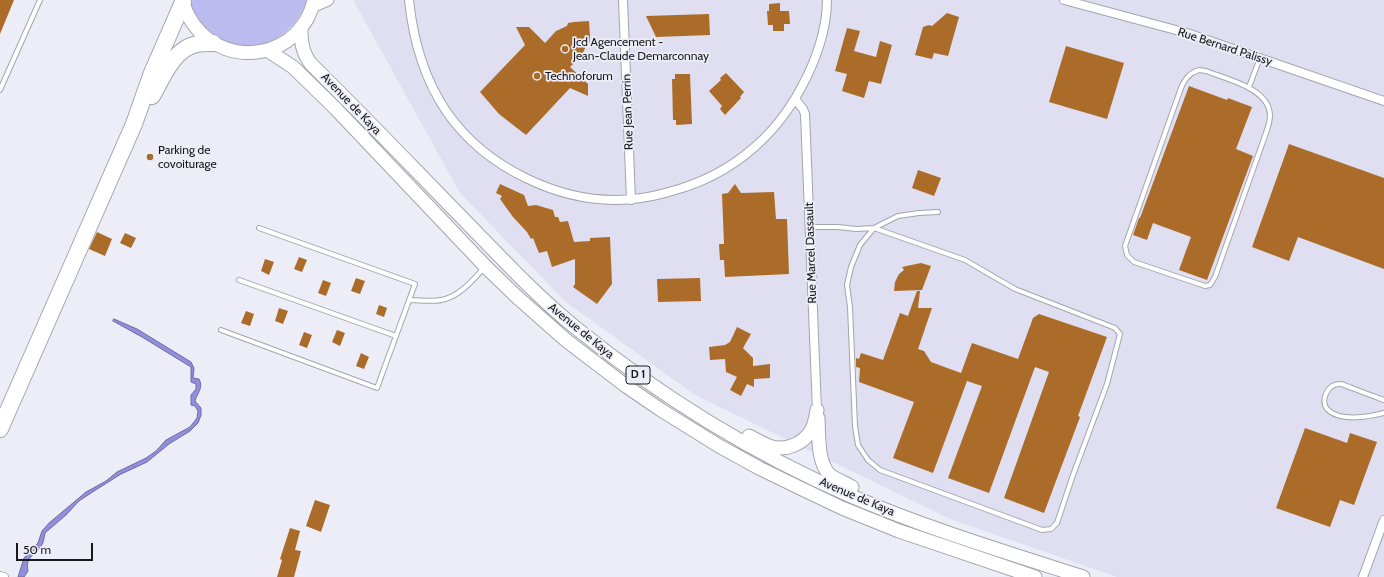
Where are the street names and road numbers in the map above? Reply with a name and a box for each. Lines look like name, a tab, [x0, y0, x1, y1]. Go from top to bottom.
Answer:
street label: Rue Bernard Palissy	[1176, 25, 1274, 69]
street label: Avenue de Kaya	[318, 70, 384, 138]
street label: Rue Jean Perrin	[619, 74, 637, 150]
street label: Rue Marcel Dassault	[802, 202, 820, 304]
street label: Avenue de Kaya	[545, 300, 617, 362]
road number: D 1	[626, 366, 650, 384]
street label: Avenue de Kaya	[817, 475, 897, 519]

